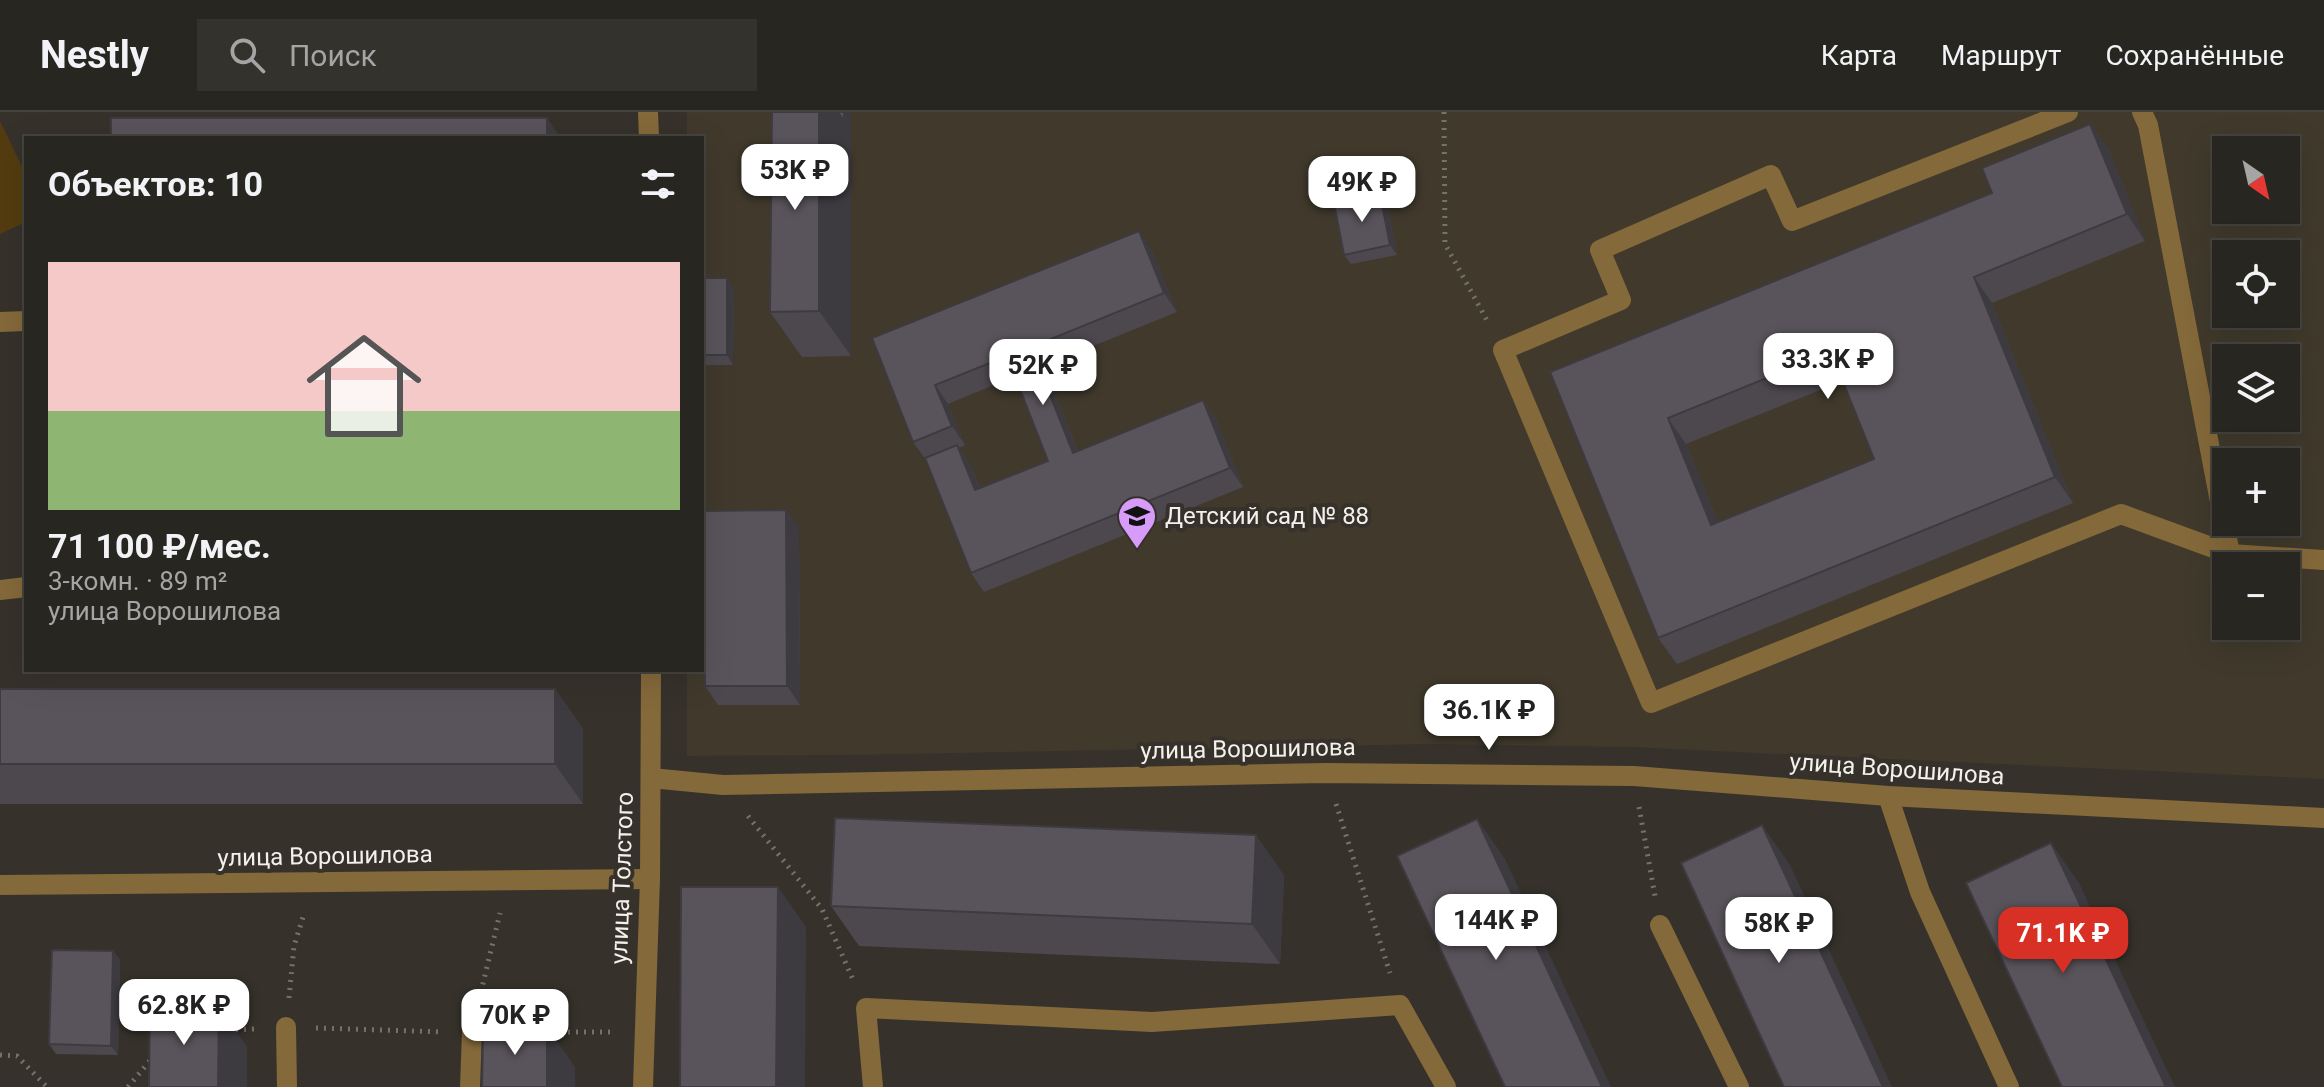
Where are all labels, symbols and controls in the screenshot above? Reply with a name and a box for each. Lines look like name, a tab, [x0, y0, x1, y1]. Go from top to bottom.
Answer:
search box	[197, 19, 757, 91]
text: Nestly	[40, 33, 149, 77]
icon: search	[225, 33, 269, 77]
text: Поиск	[289, 38, 377, 73]
text: Карта	[1821, 39, 1897, 72]
text: Маршрут	[1941, 39, 2061, 72]
text: Сохранённые	[2105, 39, 2284, 72]
north arrow	[2212, 136, 2300, 224]
map controls	[2212, 136, 2300, 640]
pin: 53K ₽	[739, 144, 851, 212]
text: 53K ₽	[759, 155, 831, 185]
pin: 49K ₽	[1306, 156, 1418, 224]
icon: filters	[636, 162, 680, 206]
text: Объектов: 10	[48, 164, 263, 204]
text: 49K ₽	[1326, 167, 1398, 197]
button: locate	[2212, 240, 2300, 328]
icon: home	[292, 314, 436, 458]
pin: 33.3K ₽	[1754, 333, 1902, 401]
pin: 52K ₽	[987, 339, 1099, 407]
text: 33.3K ₽	[1781, 344, 1875, 374]
button: layers	[2212, 344, 2300, 432]
text: 52K ₽	[1007, 350, 1079, 380]
button: +	[2212, 448, 2300, 536]
school or university icon: Детский сад № 88	[1116, 495, 1158, 550]
place label: Детский сад № 88	[1165, 502, 1369, 530]
text: 71 100 ₽/мес.	[48, 526, 271, 566]
button: −	[2212, 552, 2300, 640]
text: 3-комн. · 89 m²	[48, 566, 227, 596]
text: улица Ворошилова	[48, 596, 281, 626]
pin: 36.1K ₽	[1415, 684, 1563, 752]
text: 36.1K ₽	[1442, 695, 1536, 725]
street label: улица Ворошилова	[1140, 733, 1356, 765]
street label: улица Ворошилова	[1789, 748, 2005, 790]
street label: улица Толстого	[605, 791, 639, 965]
street label: улица Ворошилова	[217, 840, 433, 872]
pin: 144K ₽	[1431, 894, 1561, 962]
pin: 58K ₽	[1723, 897, 1835, 965]
text: 144K ₽	[1453, 905, 1539, 935]
pin: 71.1K ₽	[1989, 907, 2137, 975]
text: 58K ₽	[1743, 908, 1815, 938]
text: 71.1K ₽	[2016, 918, 2110, 948]
pin: 62.8K ₽	[110, 979, 258, 1047]
pin: 70K ₽	[459, 989, 571, 1057]
text: 62.8K ₽	[137, 990, 231, 1020]
text: 70K ₽	[479, 1000, 551, 1030]

